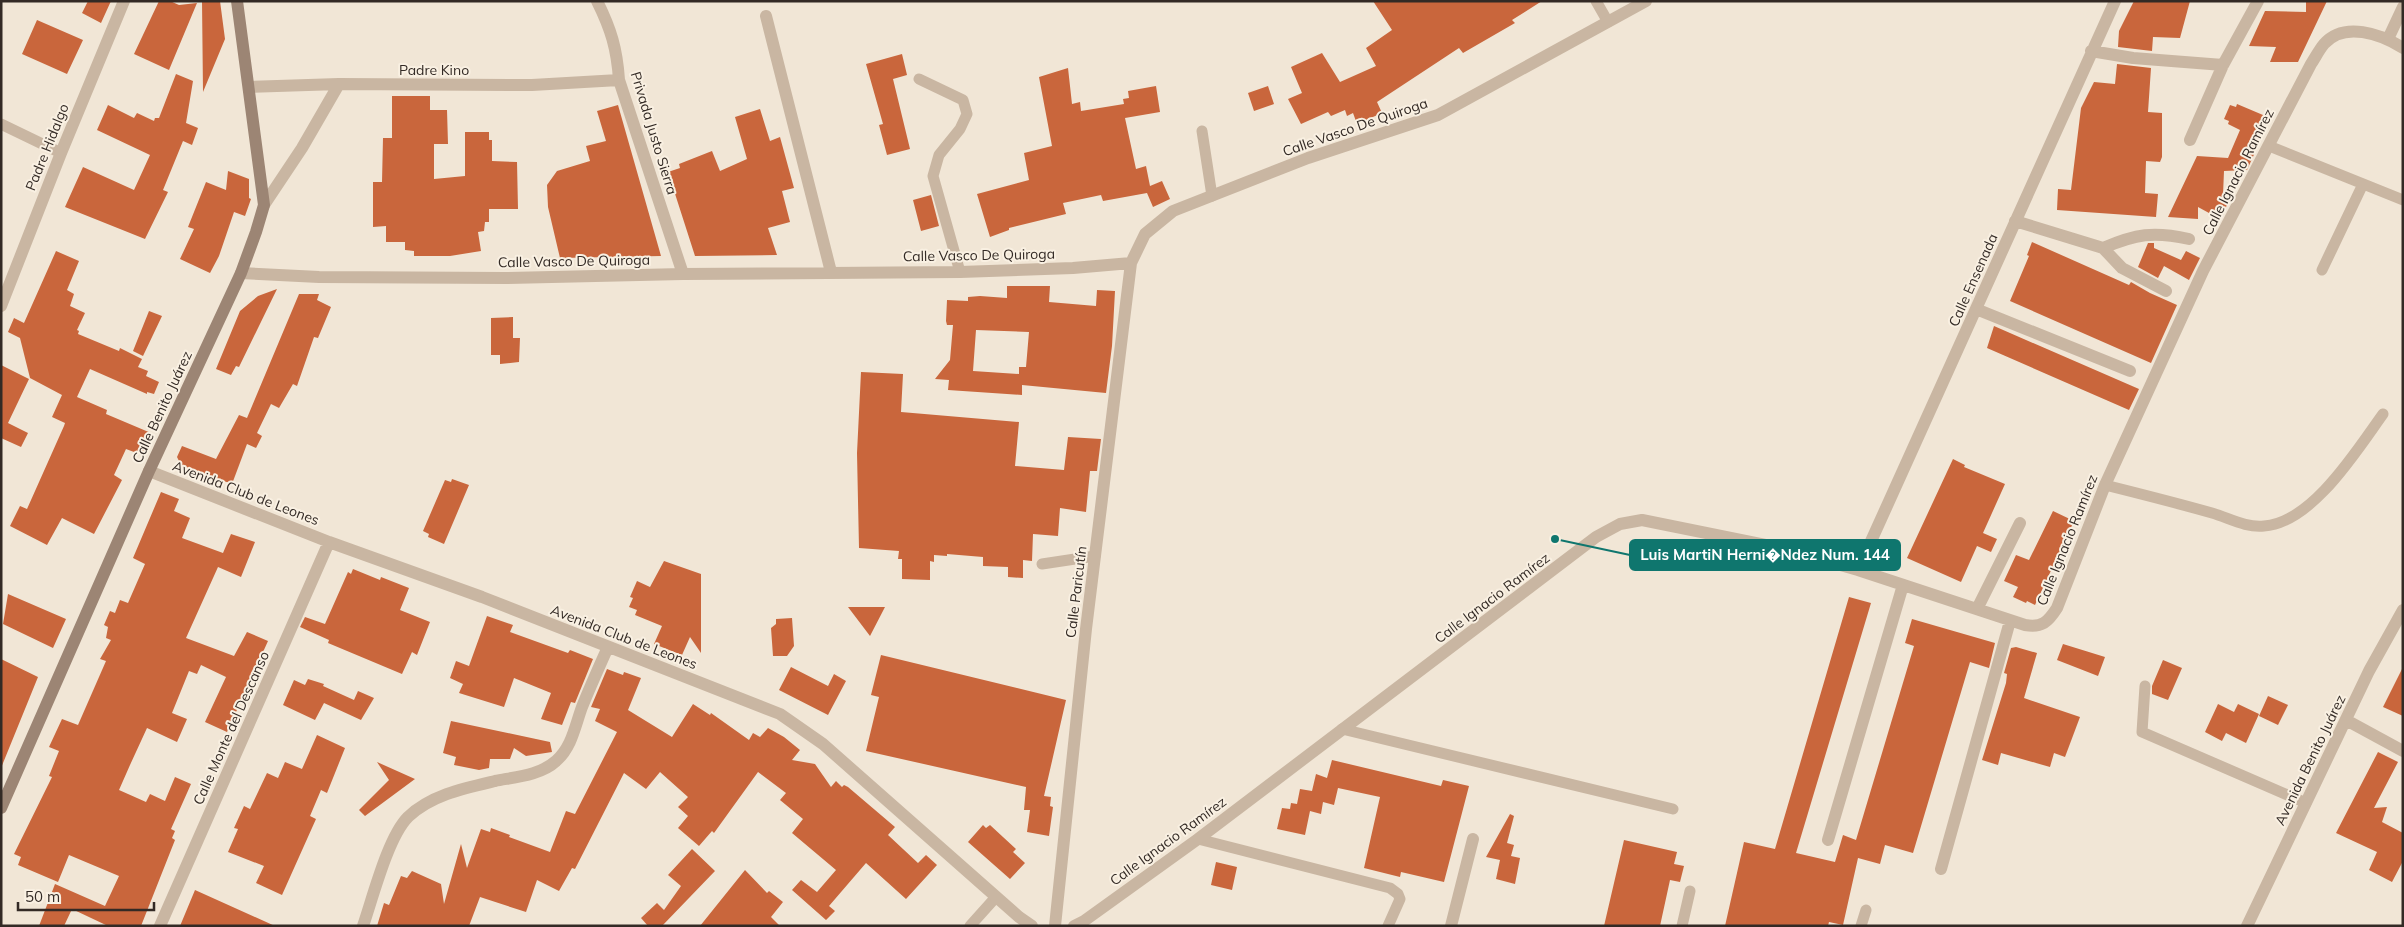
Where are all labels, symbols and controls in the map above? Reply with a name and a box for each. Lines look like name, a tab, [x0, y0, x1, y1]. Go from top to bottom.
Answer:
street label: Padre Kino	[399, 61, 469, 79]
street label: Privada Justo Sierra	[627, 69, 681, 197]
street label: Calle Vasco De Quiroga	[1280, 94, 1430, 160]
street label: Padre Hidalgo	[21, 101, 73, 193]
street label: Calle Ignacio Ramírez	[2198, 106, 2278, 238]
street label: Calle Ensenada	[1944, 231, 2002, 329]
street label: Calle Vasco De Quiroga	[903, 245, 1055, 265]
street label: Calle Vasco De Quiroga	[498, 251, 650, 271]
street label: Calle Benito Juárez	[128, 348, 196, 466]
street label: Avenida Club de Leones	[170, 457, 322, 529]
street label: Calle Ignacio Ramírez	[2032, 472, 2102, 608]
callout: Luis MartiN Herni�Ndez Num. 144	[1630, 540, 1900, 570]
street label: Calle Paricutín	[1061, 545, 1091, 639]
text: Luis MartiN Herni�Ndez Num. 144	[1640, 545, 1890, 564]
street label: Calle Ignacio Ramírez	[1431, 549, 1553, 647]
street label: Avenida Club de Leones	[548, 601, 700, 673]
street label: Calle Monte del Descanso	[189, 648, 273, 808]
street label: Avenida Benito Juárez	[2271, 692, 2349, 828]
street label: Calle Ignacio Ramírez	[1106, 793, 1230, 889]
scale bar	[18, 880, 154, 912]
text: 50 m	[25, 887, 60, 906]

